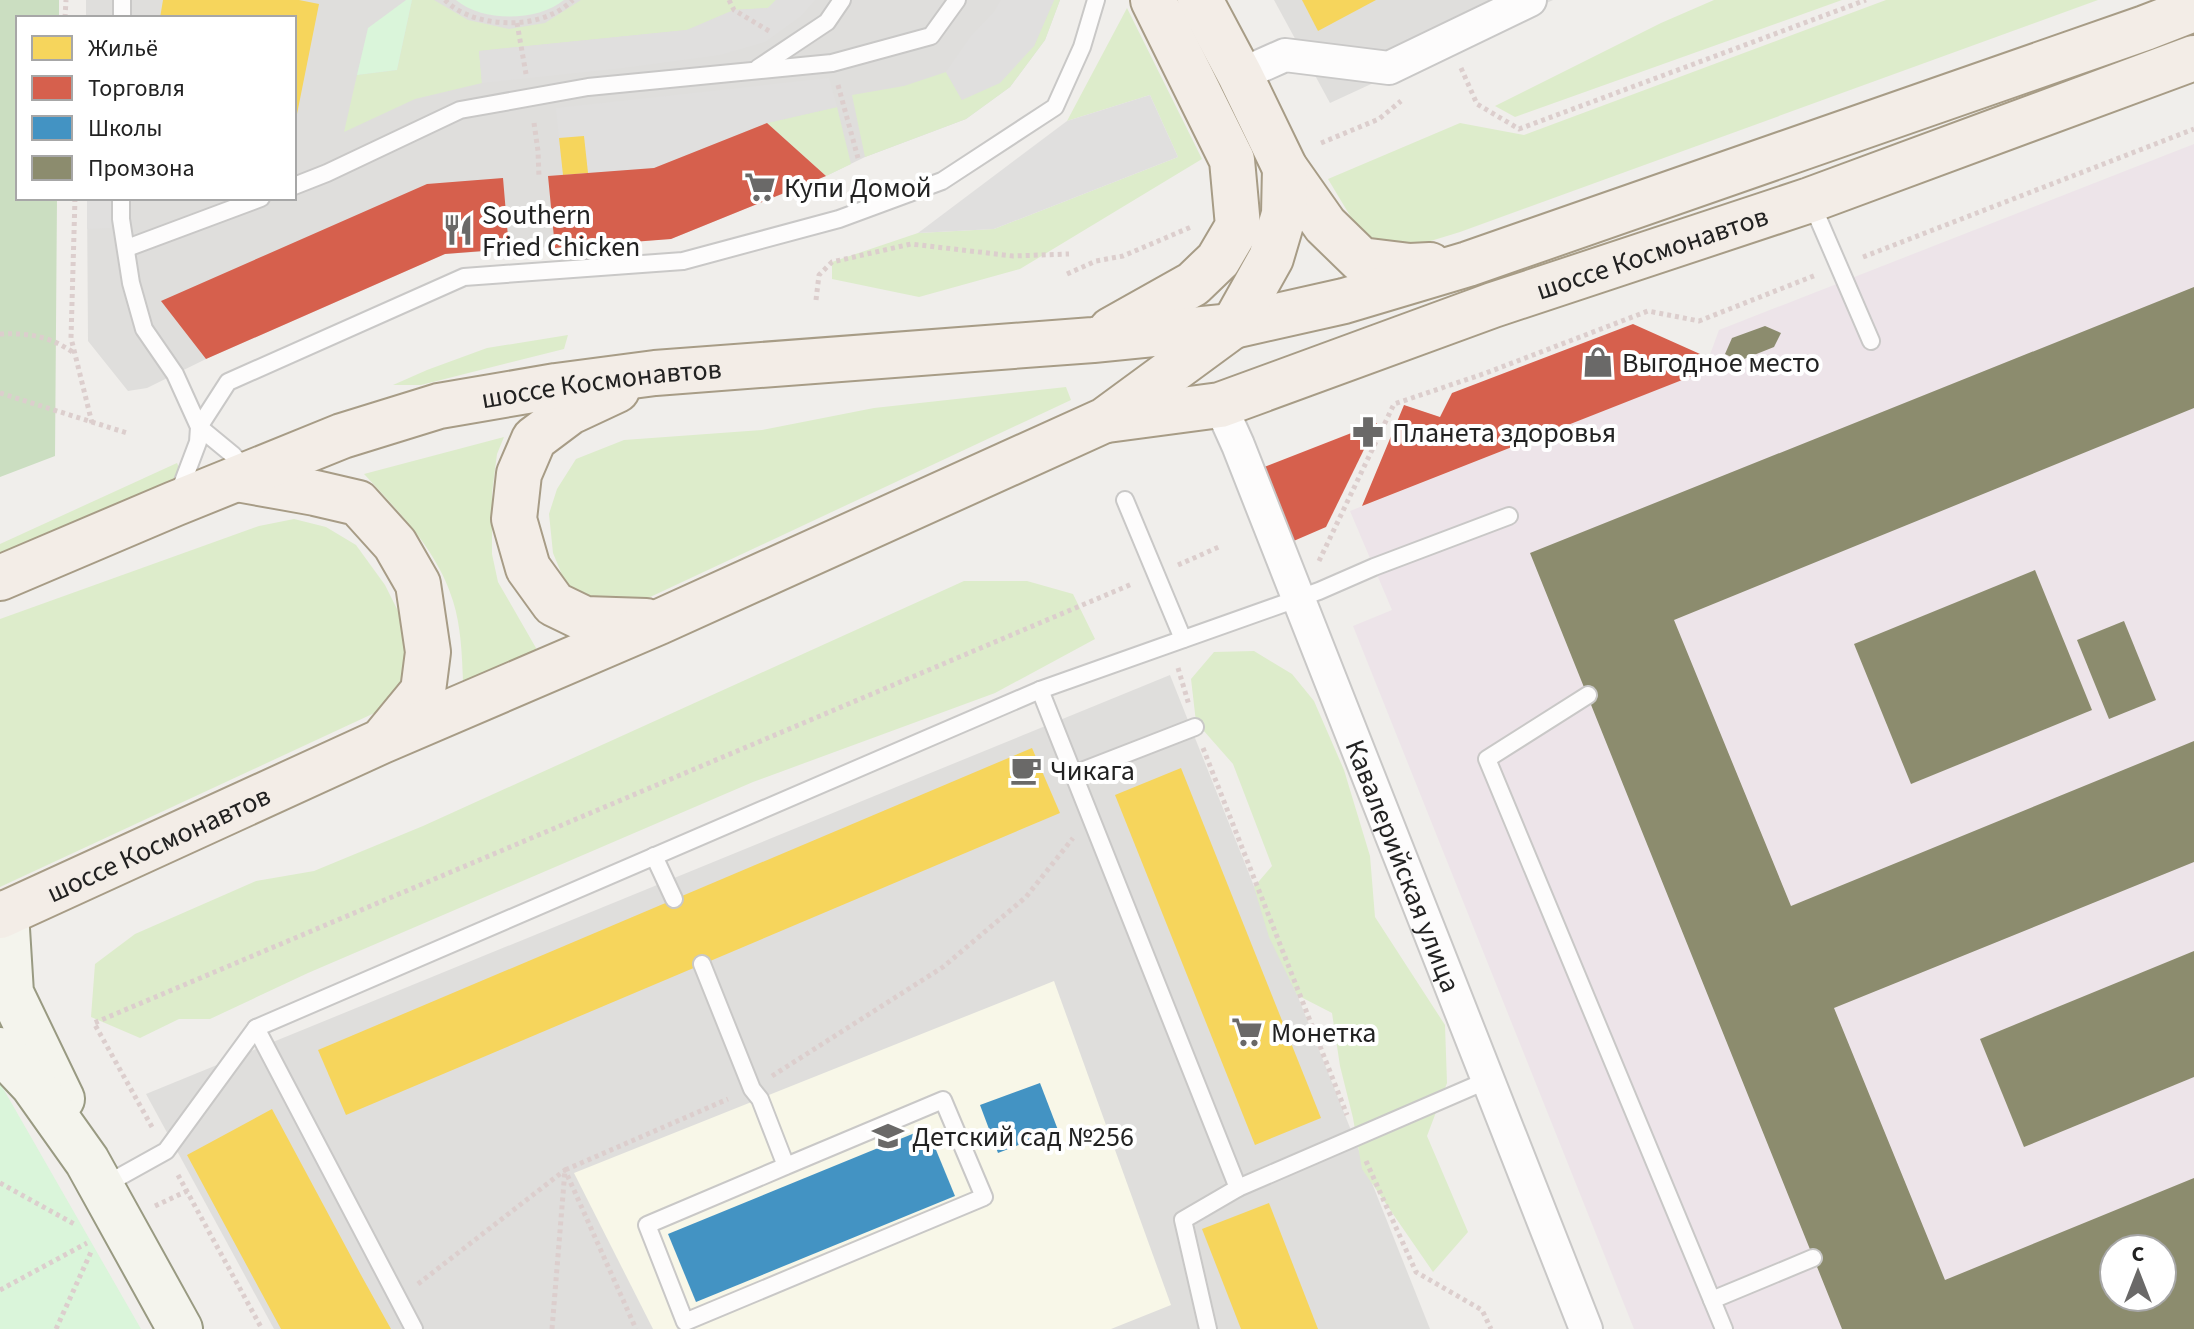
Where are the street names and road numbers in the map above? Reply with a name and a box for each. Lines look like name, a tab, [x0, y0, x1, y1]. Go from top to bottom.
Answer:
street label: шоссе Космонавтов	[1531, 196, 1773, 310]
street label: шоссе Космонавтов	[478, 349, 723, 419]
street label: Кавалерийская улица	[1335, 734, 1471, 998]
street label: шоссе Космонавтов	[40, 776, 277, 913]

